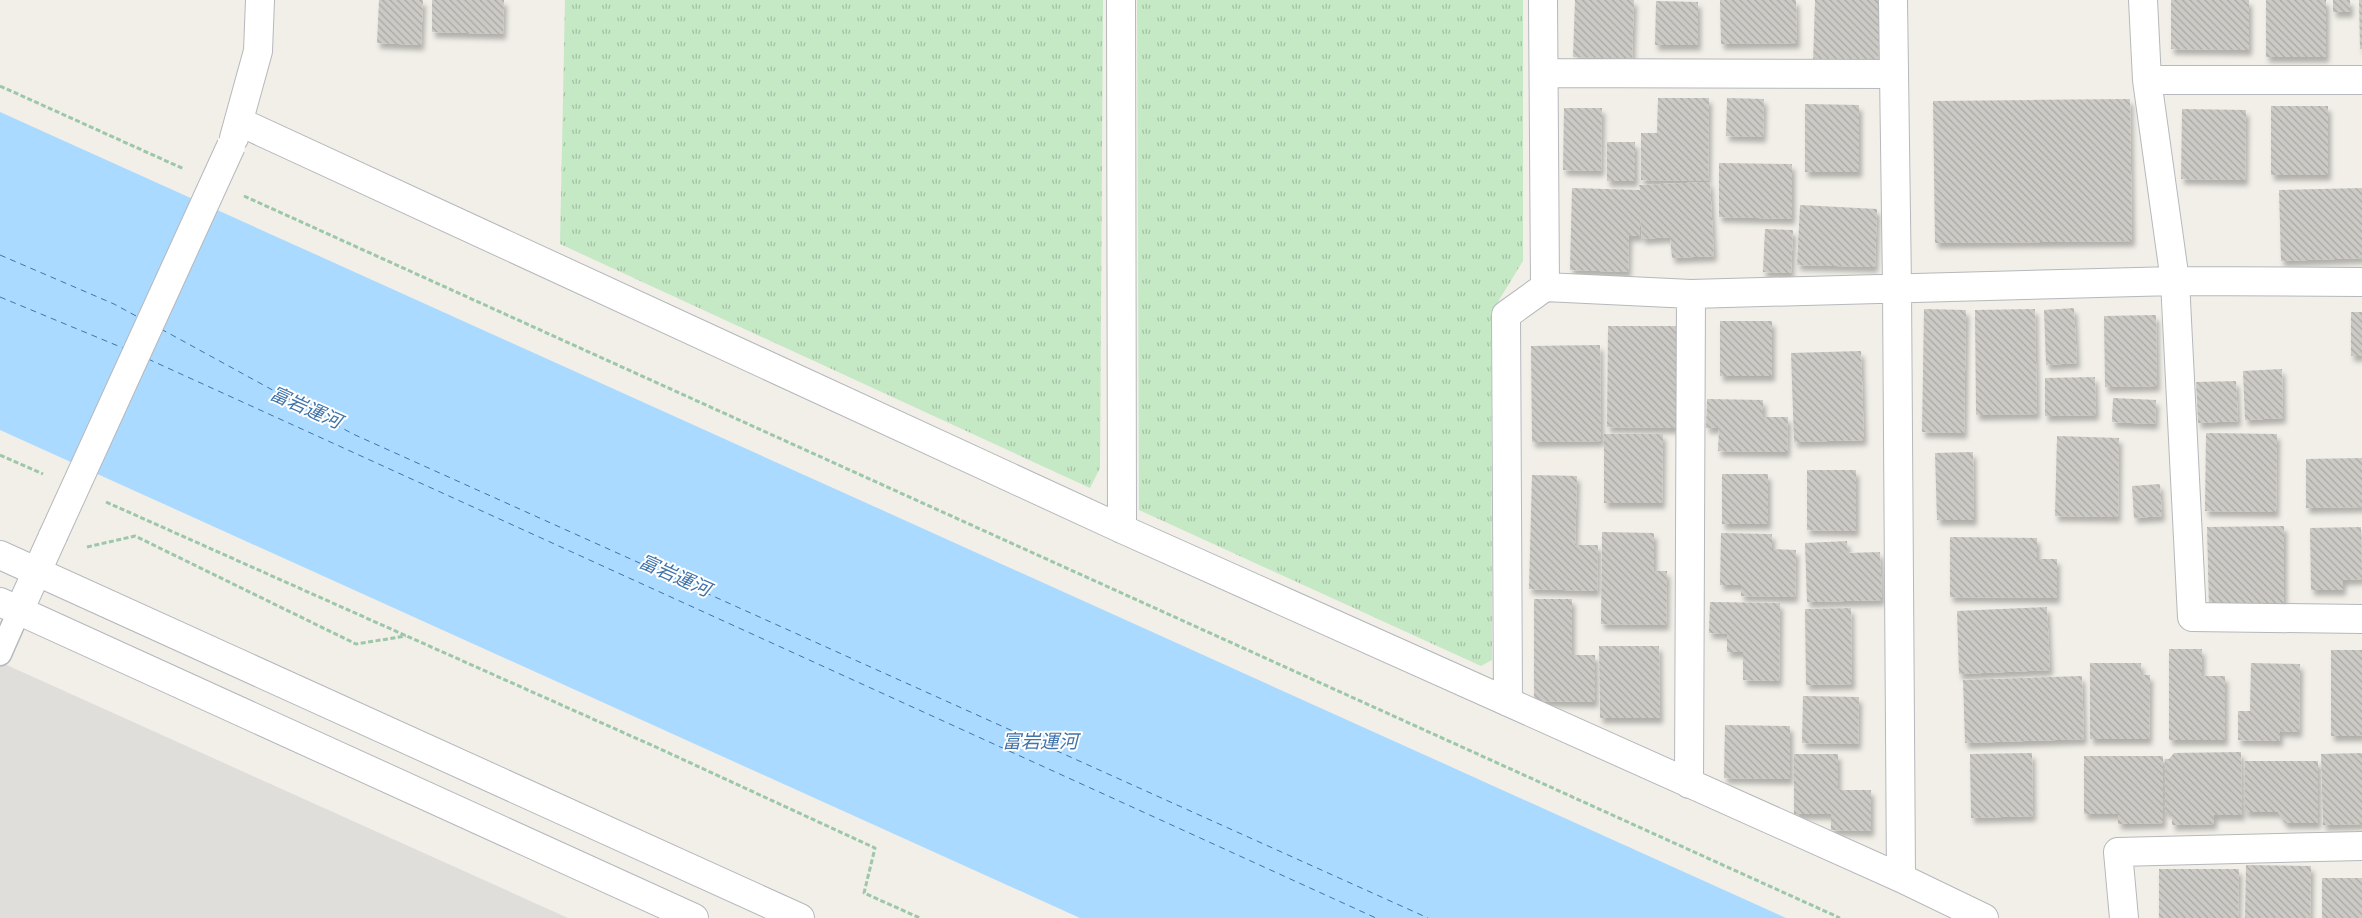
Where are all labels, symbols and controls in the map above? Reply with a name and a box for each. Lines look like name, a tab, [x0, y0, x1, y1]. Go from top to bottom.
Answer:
water label: 富岩運河	[266, 381, 349, 435]
water label: 富岩運河	[635, 549, 718, 603]
water label: 富岩運河	[1002, 729, 1082, 753]

